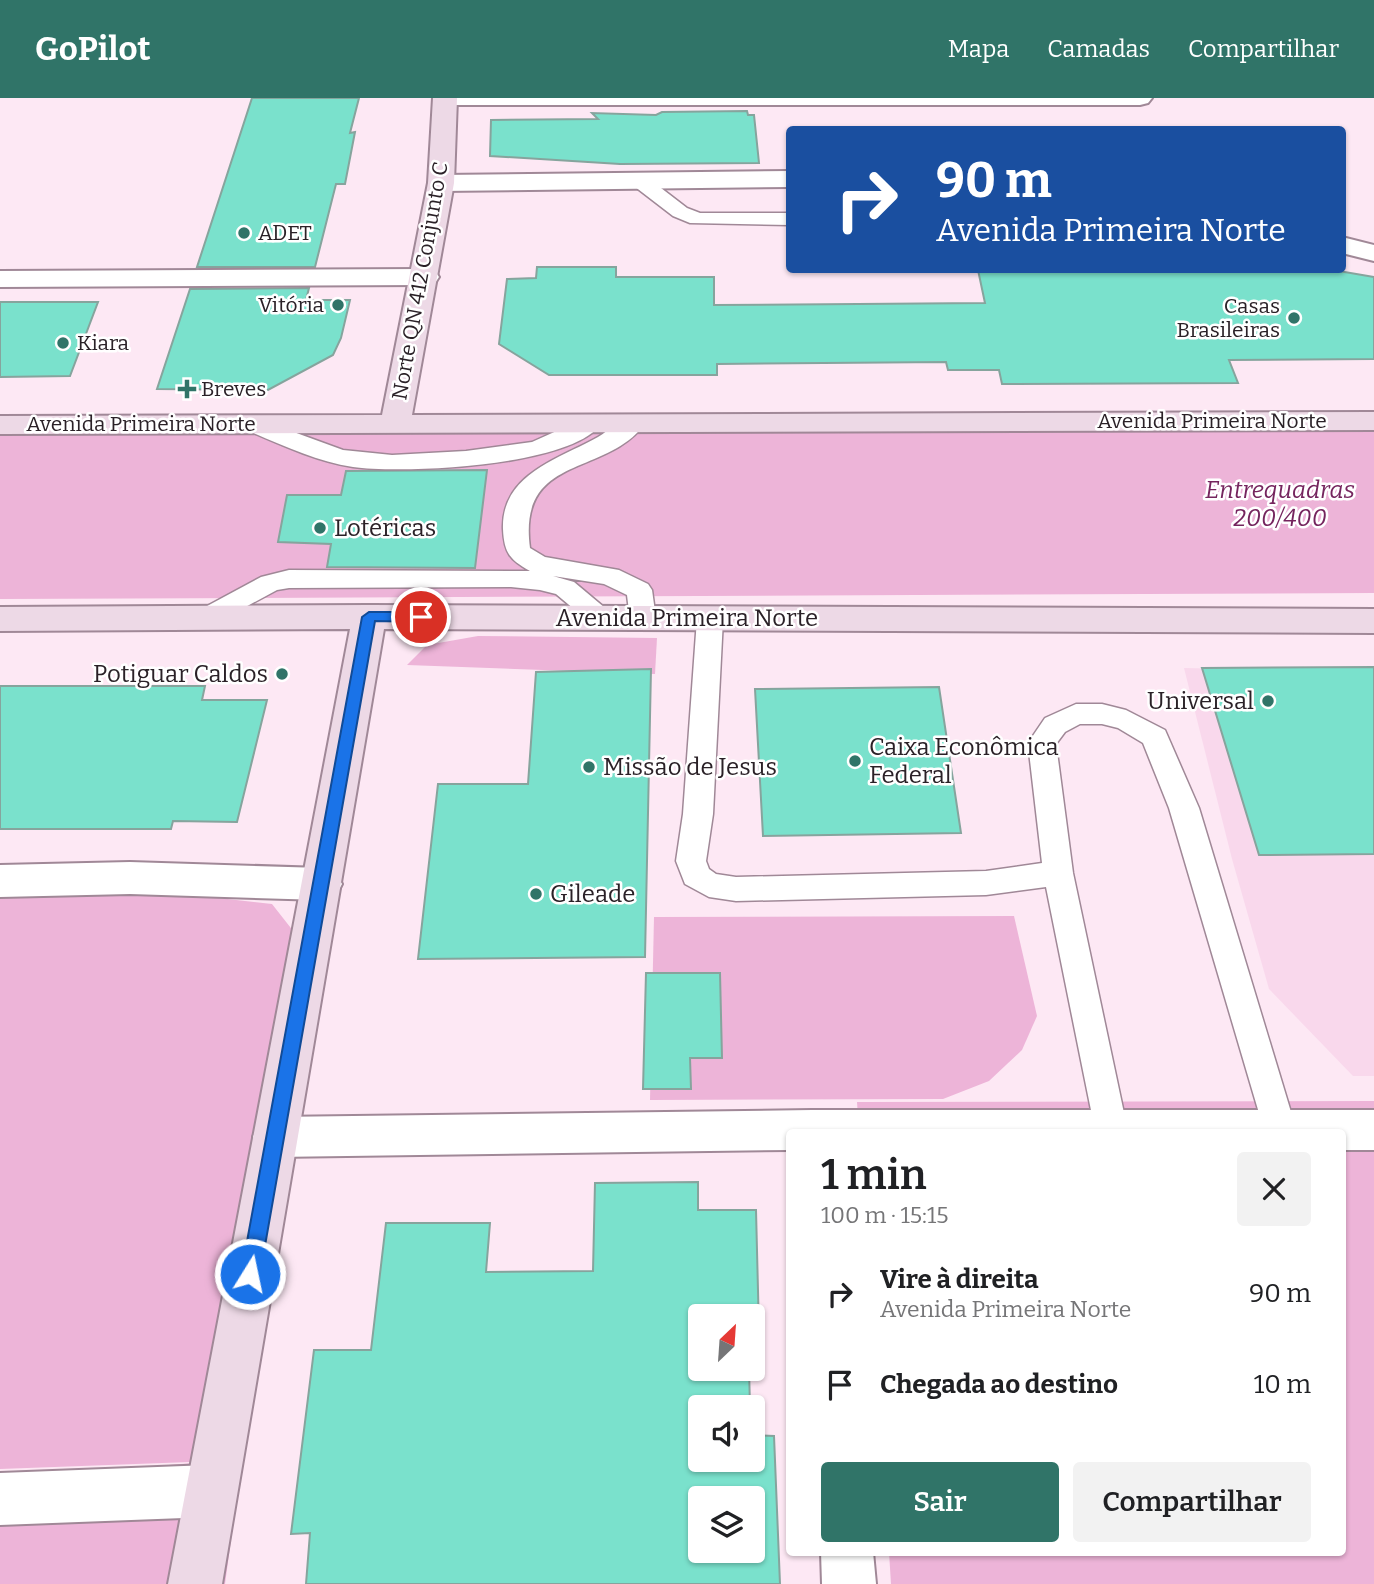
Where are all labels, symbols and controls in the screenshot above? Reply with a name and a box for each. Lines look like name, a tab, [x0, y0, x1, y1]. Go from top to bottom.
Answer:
text: GoPilot	[35, 29, 151, 69]
text: Mapa	[948, 35, 1009, 63]
text: Camadas	[1047, 35, 1150, 63]
text: Compartilhar	[1188, 35, 1339, 63]
text: 90 m	[936, 151, 1052, 210]
icon: right	[821, 154, 912, 245]
street label: Norte QN 412 Conjunto C	[386, 160, 454, 402]
text: Avenida Primeira Norte	[936, 211, 1286, 249]
place label: ADET	[258, 220, 312, 246]
marker: ADET	[236, 225, 252, 241]
place label: Vitória	[258, 292, 325, 318]
place label: Casas Brasileiras	[1177, 293, 1280, 343]
marker: Vitória	[330, 297, 346, 313]
marker: Casas Brasileiras	[1286, 310, 1302, 326]
place label: Kiara	[77, 330, 130, 356]
marker: Kiara	[55, 335, 71, 351]
place label: Breves	[201, 376, 266, 402]
marker: Breves	[179, 381, 195, 397]
street label: Avenida Primeira Norte	[1097, 408, 1327, 434]
street label: Avenida Primeira Norte	[26, 411, 256, 437]
park label: Entrequadras 200/400	[1205, 476, 1355, 532]
place label: Lotéricas	[334, 514, 436, 542]
marker: Lotéricas	[312, 520, 328, 536]
pin	[391, 587, 451, 647]
icon: arrive	[402, 598, 440, 636]
street label: Avenida Primeira Norte	[556, 604, 818, 632]
place label: Potiguar Caldos	[93, 660, 268, 688]
marker: Potiguar Caldos	[274, 666, 290, 682]
place label: Universal	[1147, 687, 1254, 715]
marker: Universal	[1260, 693, 1276, 709]
place label: Caixa Econômica Federal	[869, 733, 1059, 789]
place label: Missão de Jesus	[603, 753, 777, 781]
marker: Caixa Econômica Federal	[847, 753, 863, 769]
marker: Missão de Jesus	[581, 759, 597, 775]
place label: Gileade	[550, 880, 635, 908]
marker: Gileade	[528, 886, 544, 902]
text: 1 min	[821, 1150, 927, 1200]
button: close	[1237, 1152, 1311, 1226]
text: 100 m · 15:15	[821, 1201, 949, 1229]
position arrow	[213, 1237, 287, 1311]
text: Vire à direita	[880, 1264, 1039, 1295]
icon: right	[821, 1275, 859, 1313]
text: 90 m	[1249, 1278, 1311, 1309]
text: Avenida Primeira Norte	[880, 1295, 1131, 1323]
north arrow	[688, 1304, 765, 1381]
map controls	[688, 1304, 765, 1563]
icon: arrive	[821, 1366, 859, 1404]
text: Chegada ao destino	[880, 1369, 1118, 1400]
text: 10 m	[1254, 1369, 1311, 1400]
button: sound	[688, 1395, 765, 1472]
button: Sair	[821, 1462, 1059, 1542]
button: Compartilhar	[1073, 1462, 1311, 1542]
button: layers	[688, 1486, 765, 1563]

